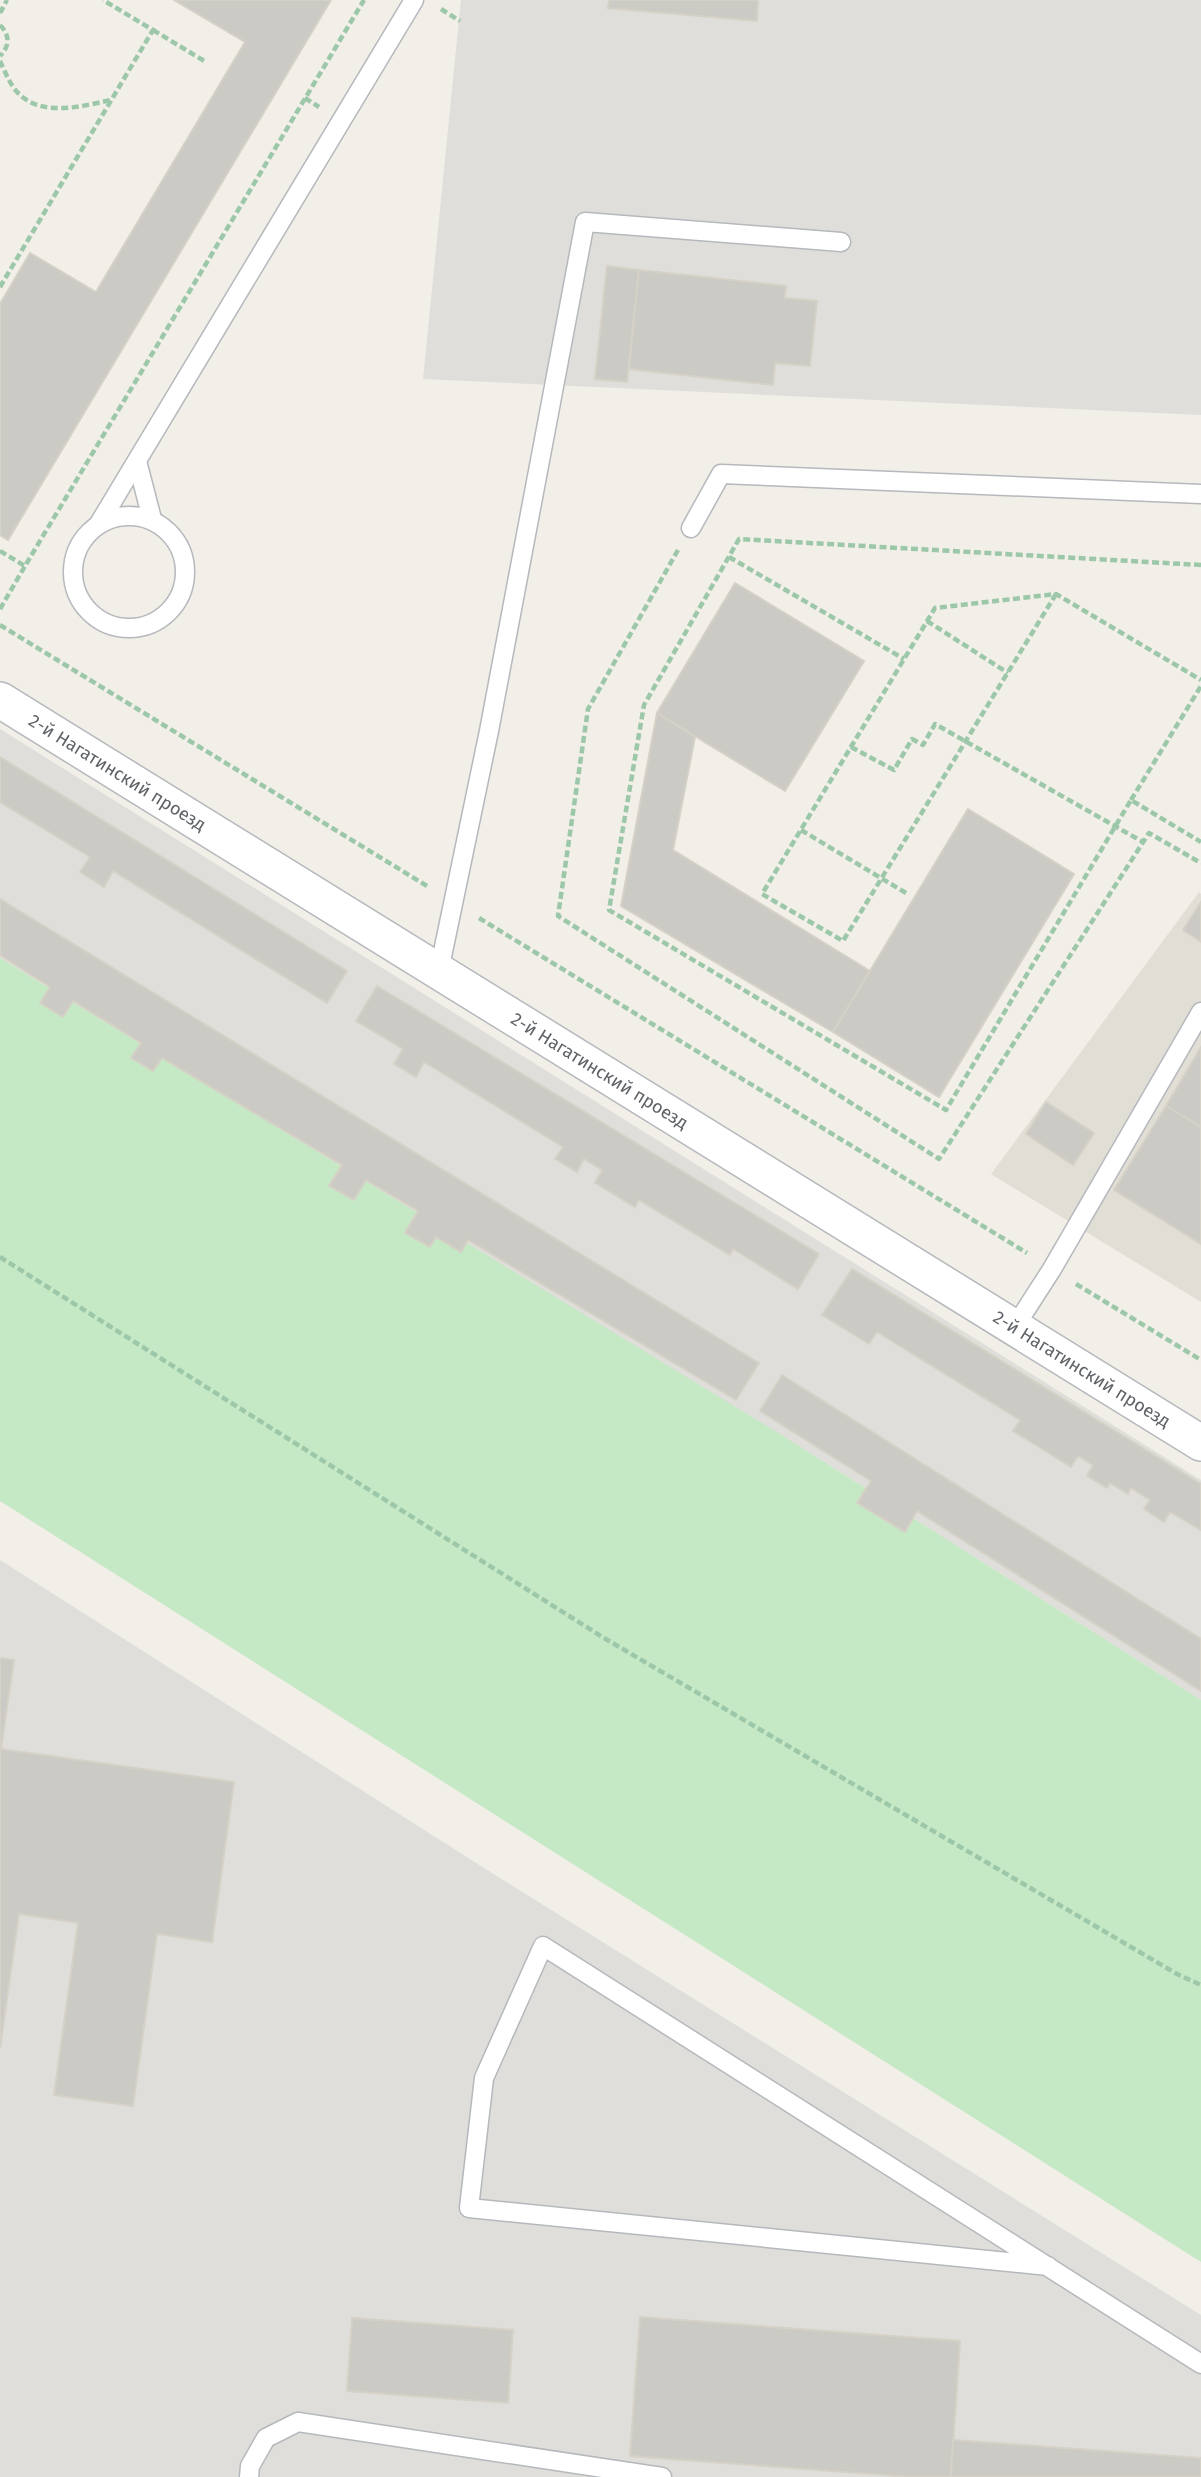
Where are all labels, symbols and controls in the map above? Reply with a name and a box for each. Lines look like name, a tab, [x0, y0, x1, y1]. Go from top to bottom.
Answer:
street label: 2-й Нагатинский проезд	[25, 709, 210, 836]
street label: 2-й Нагатинский проезд	[507, 1008, 692, 1134]
street label: 2-й Нагатинский проезд	[989, 1306, 1174, 1432]

